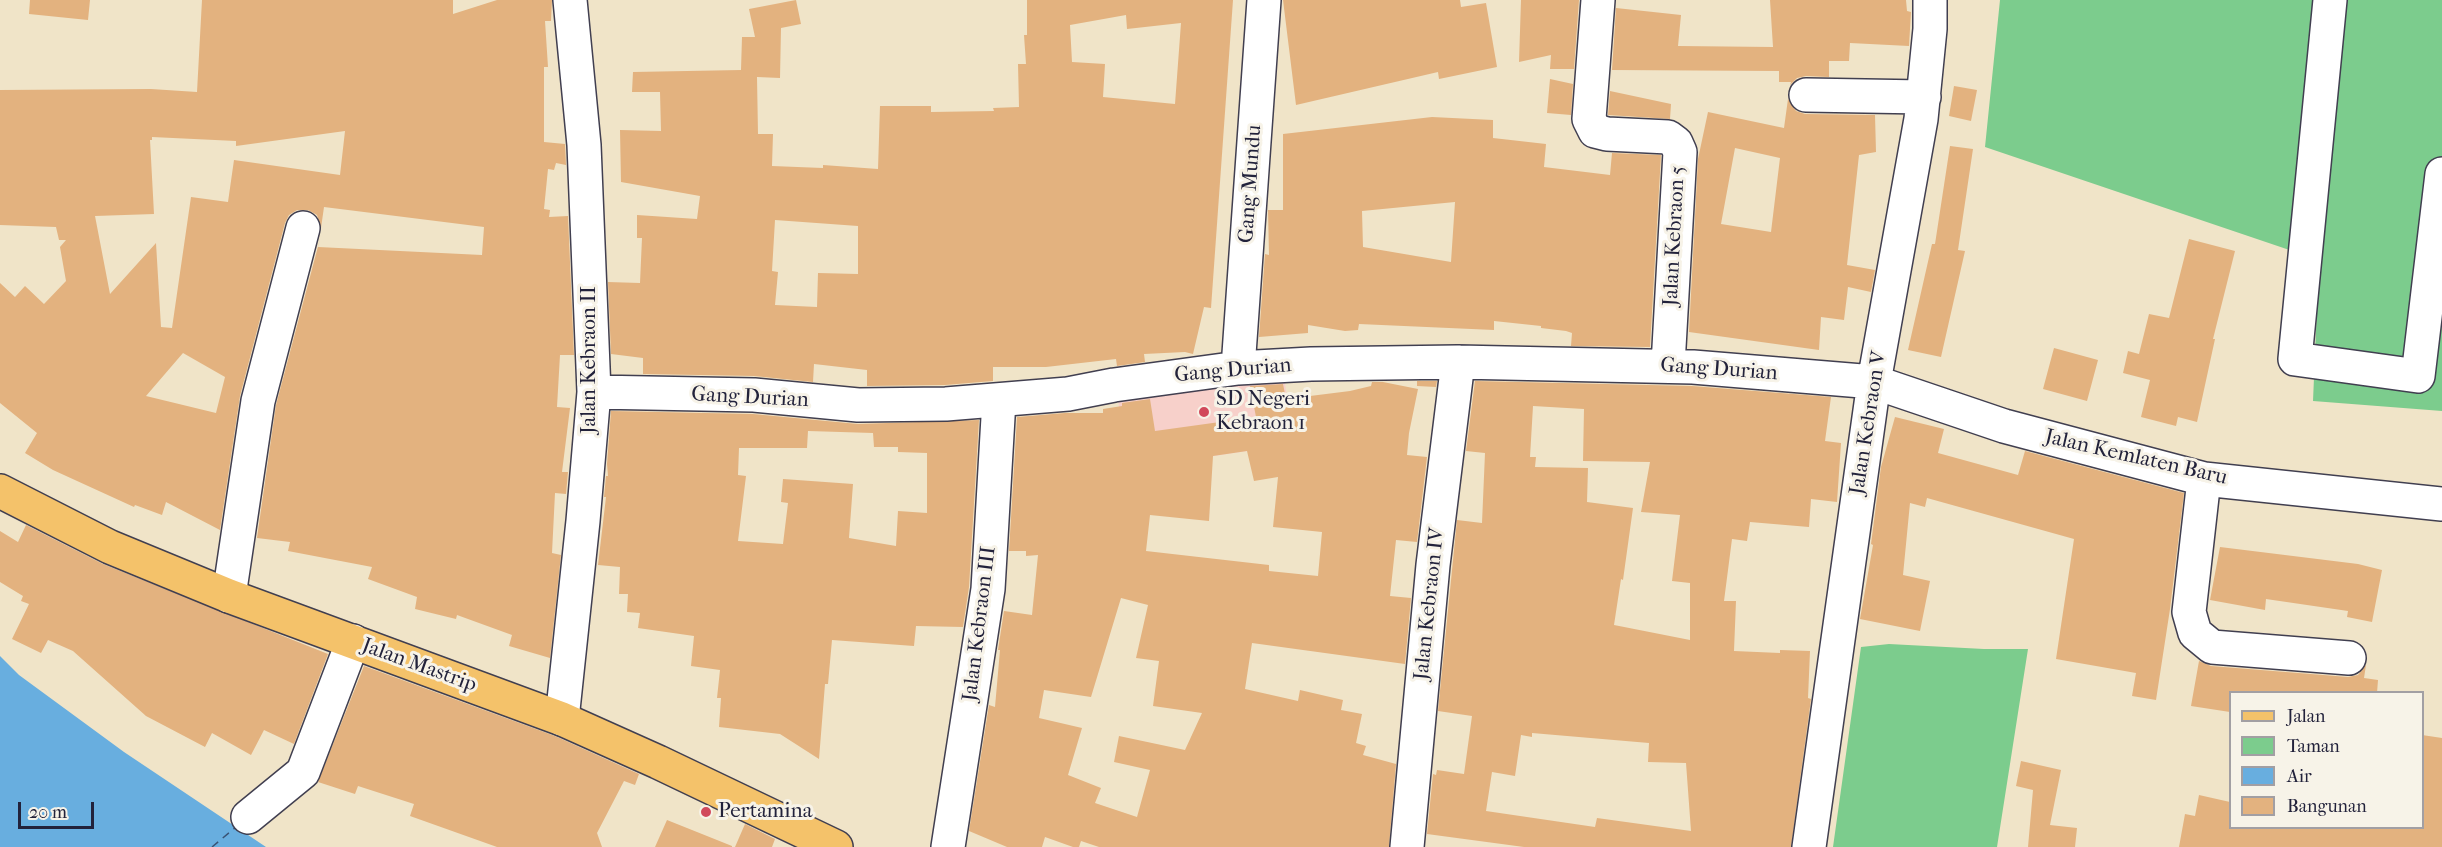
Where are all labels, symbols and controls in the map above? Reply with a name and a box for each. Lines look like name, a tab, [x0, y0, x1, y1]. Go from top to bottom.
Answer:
street label: Gang Mundu	[1234, 124, 1268, 244]
street label: Jalan Kebraon 5	[1659, 165, 1691, 307]
street label: Jalan Kebraon II	[577, 286, 603, 434]
street label: Jalan Kebraon V	[1845, 349, 1893, 497]
street label: Gang Durian	[1173, 353, 1293, 389]
street label: Gang Durian	[1660, 353, 1778, 387]
street label: Gang Durian	[691, 382, 809, 414]
place label: SD Negeri Kebraon 1	[1216, 387, 1310, 437]
marker: SD Negeri Kebraon 1	[1197, 405, 1211, 419]
street label: Jalan Kemlaten Baru	[2042, 425, 2230, 491]
street label: Jalan Kebraon IV	[1409, 526, 1451, 682]
street label: Jalan Kebraon III	[958, 545, 1002, 703]
street label: Jalan Mastrip	[358, 634, 480, 698]
legend	[2229, 691, 2424, 829]
text: Jalan	[2287, 706, 2325, 727]
text: Taman	[2287, 736, 2340, 757]
text: Air	[2287, 766, 2312, 787]
scale bar	[21, 790, 98, 828]
text: Bangunan	[2287, 796, 2367, 817]
place label: Pertamina	[718, 799, 812, 825]
text: 20 m	[29, 802, 67, 823]
marker: Pertamina	[699, 805, 713, 819]

